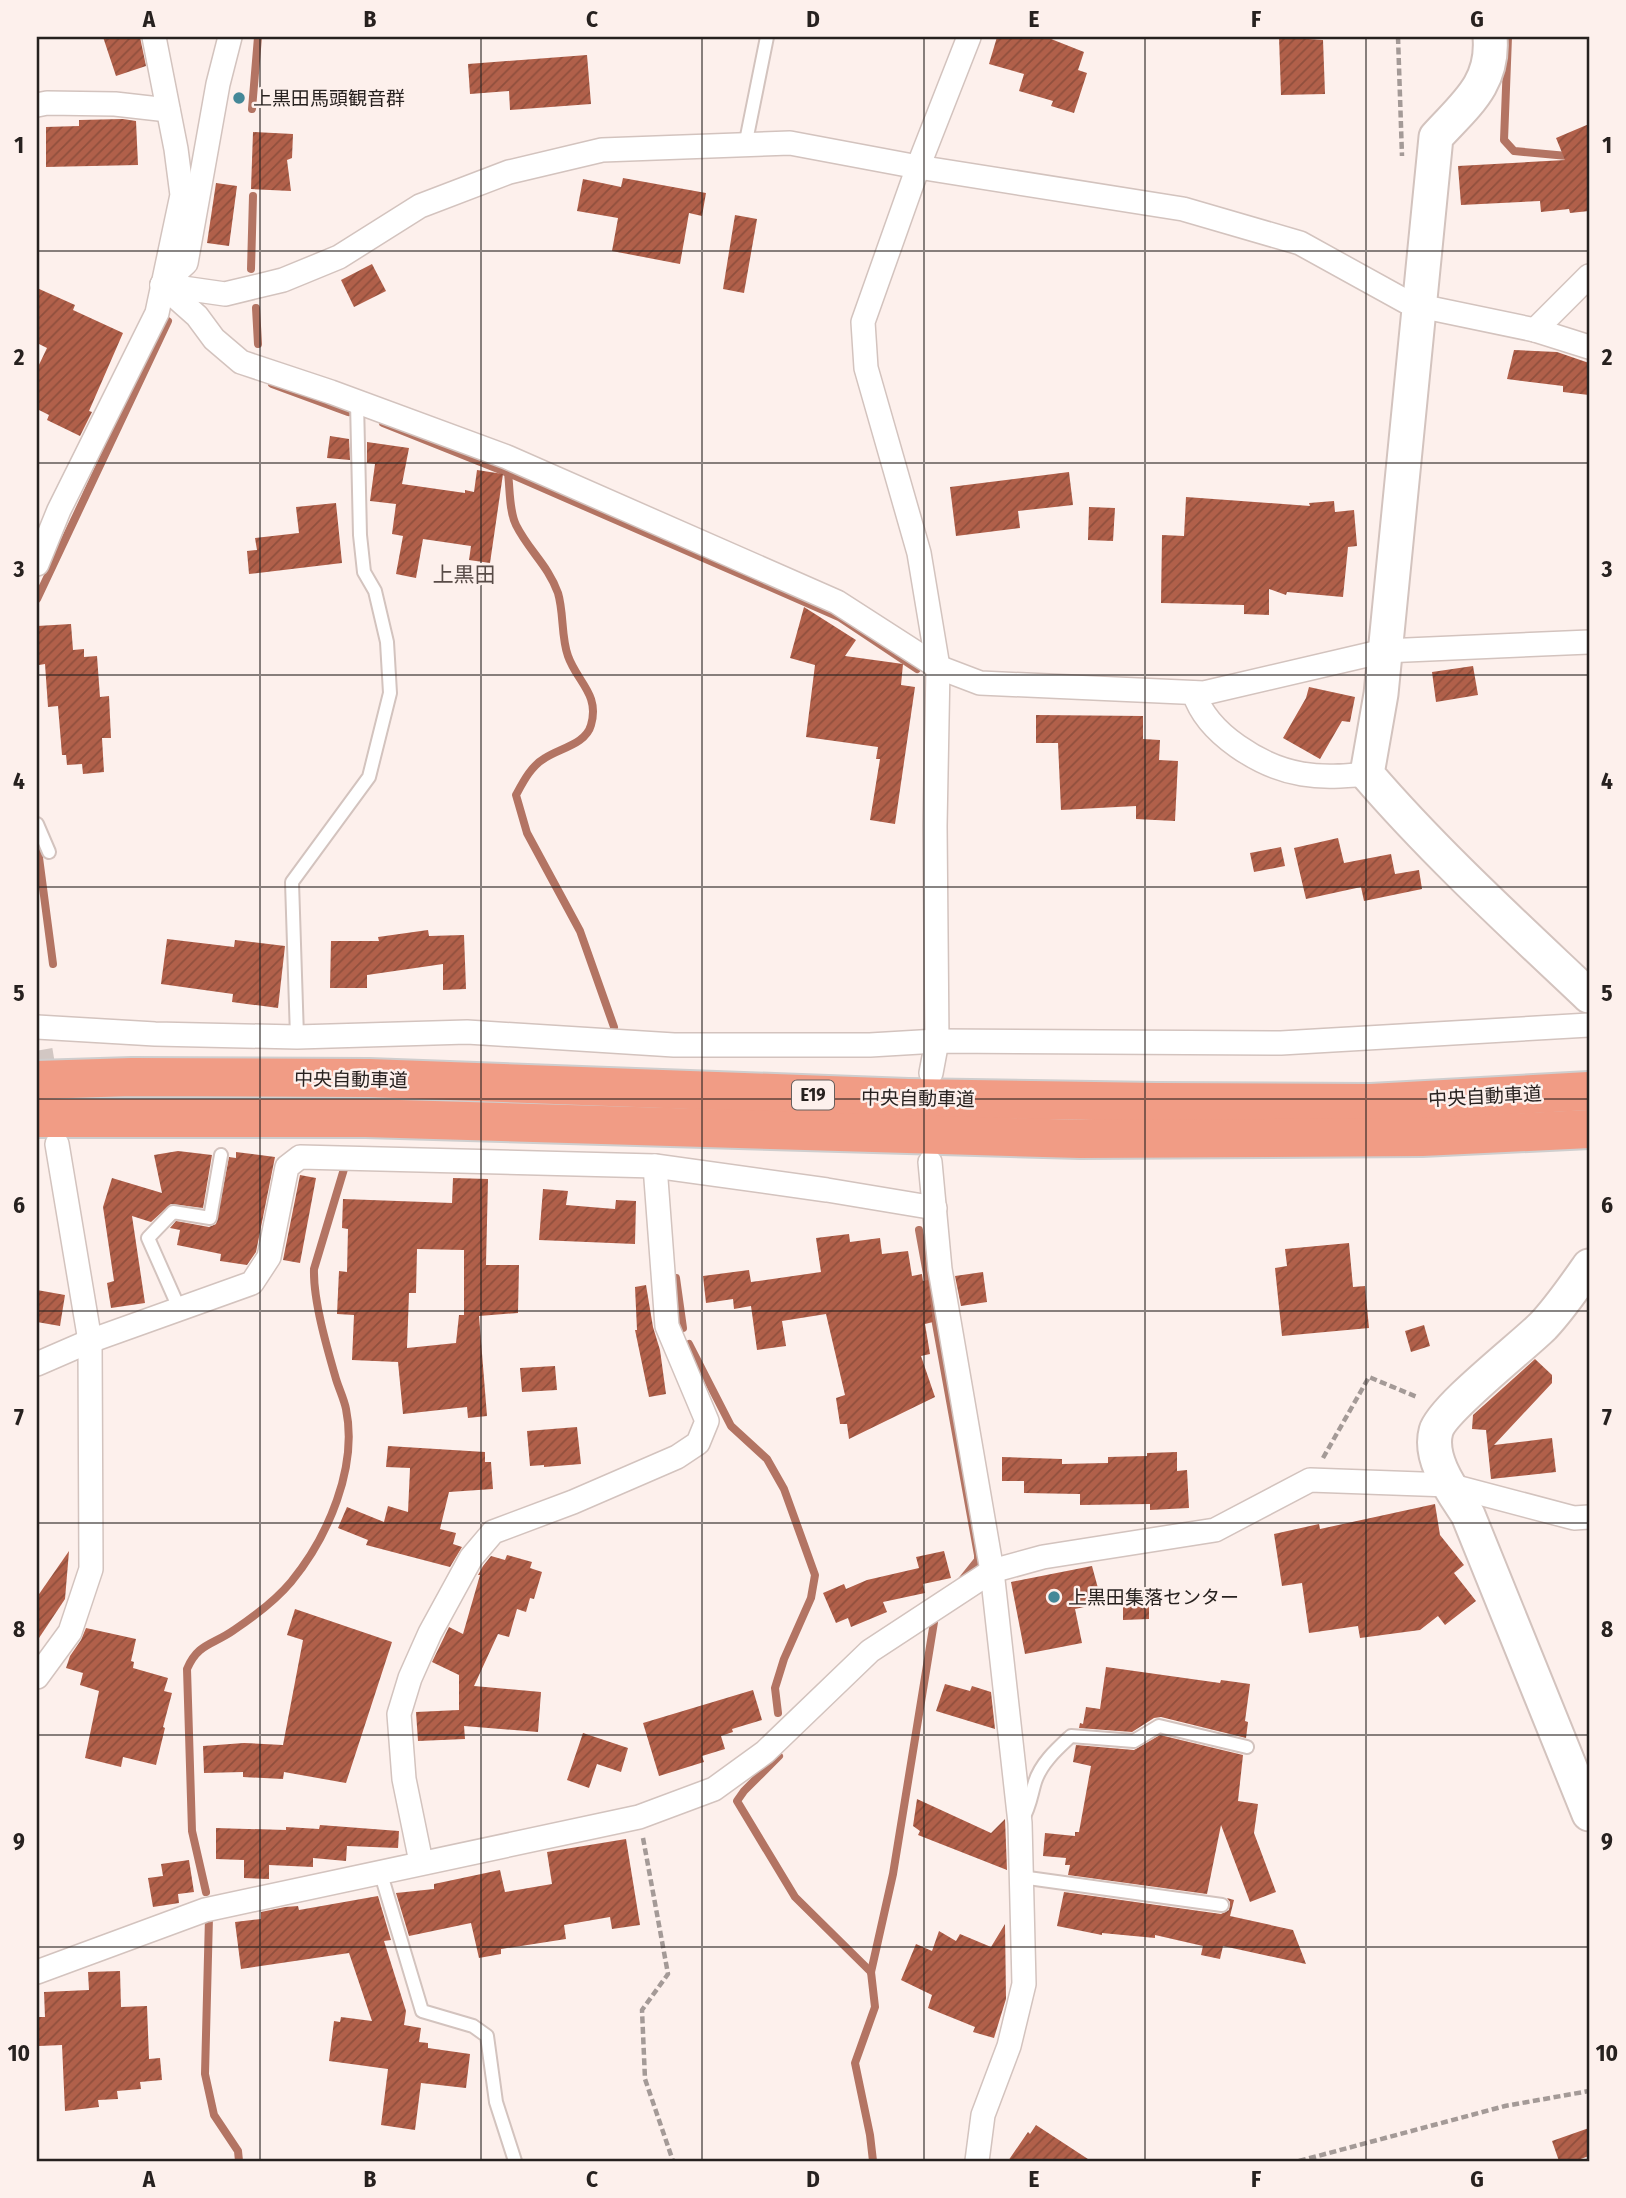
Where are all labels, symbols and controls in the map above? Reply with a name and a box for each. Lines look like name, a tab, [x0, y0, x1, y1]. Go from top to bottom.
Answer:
text: A	[142, 5, 156, 33]
text: B	[364, 5, 377, 33]
text: C	[586, 5, 598, 33]
text: D	[806, 5, 820, 33]
text: E	[1029, 5, 1040, 33]
text: F	[1251, 5, 1261, 33]
text: G	[1470, 5, 1484, 33]
place label: 上黒田馬頭観音群	[253, 87, 405, 110]
marker: 上黒田馬頭観音群	[231, 90, 247, 106]
text: 1	[14, 131, 24, 159]
text: 1	[1602, 131, 1612, 159]
text: 2	[13, 343, 25, 371]
text: 2	[1601, 343, 1613, 371]
text: 3	[13, 555, 25, 583]
text: 3	[1601, 555, 1613, 583]
district label: 上黒田	[433, 562, 496, 588]
text: 4	[13, 767, 25, 795]
text: 4	[1601, 767, 1613, 795]
text: 5	[13, 979, 25, 1007]
text: 5	[1601, 979, 1613, 1007]
street label: 中央自動車道	[294, 1067, 408, 1092]
road number: E19	[792, 1080, 834, 1110]
street label: 中央自動車道	[1427, 1082, 1543, 1111]
street label: 中央自動車道	[861, 1086, 975, 1111]
text: 6	[13, 1191, 25, 1219]
text: 6	[1601, 1191, 1613, 1219]
text: 7	[14, 1403, 24, 1431]
text: 7	[1602, 1403, 1612, 1431]
place label: 上黒田集落センター	[1068, 1586, 1239, 1609]
marker: 上黒田集落センター	[1046, 1589, 1062, 1605]
text: 8	[13, 1615, 25, 1643]
text: 8	[1601, 1615, 1613, 1643]
text: 9	[13, 1827, 25, 1855]
text: 9	[1601, 1827, 1613, 1855]
text: 10	[8, 2039, 30, 2067]
text: 10	[1596, 2039, 1618, 2067]
text: A	[142, 2165, 156, 2193]
text: B	[364, 2165, 377, 2193]
text: C	[586, 2165, 598, 2193]
text: D	[806, 2165, 820, 2193]
text: E	[1029, 2165, 1040, 2193]
text: F	[1251, 2165, 1261, 2193]
text: G	[1470, 2165, 1484, 2193]

